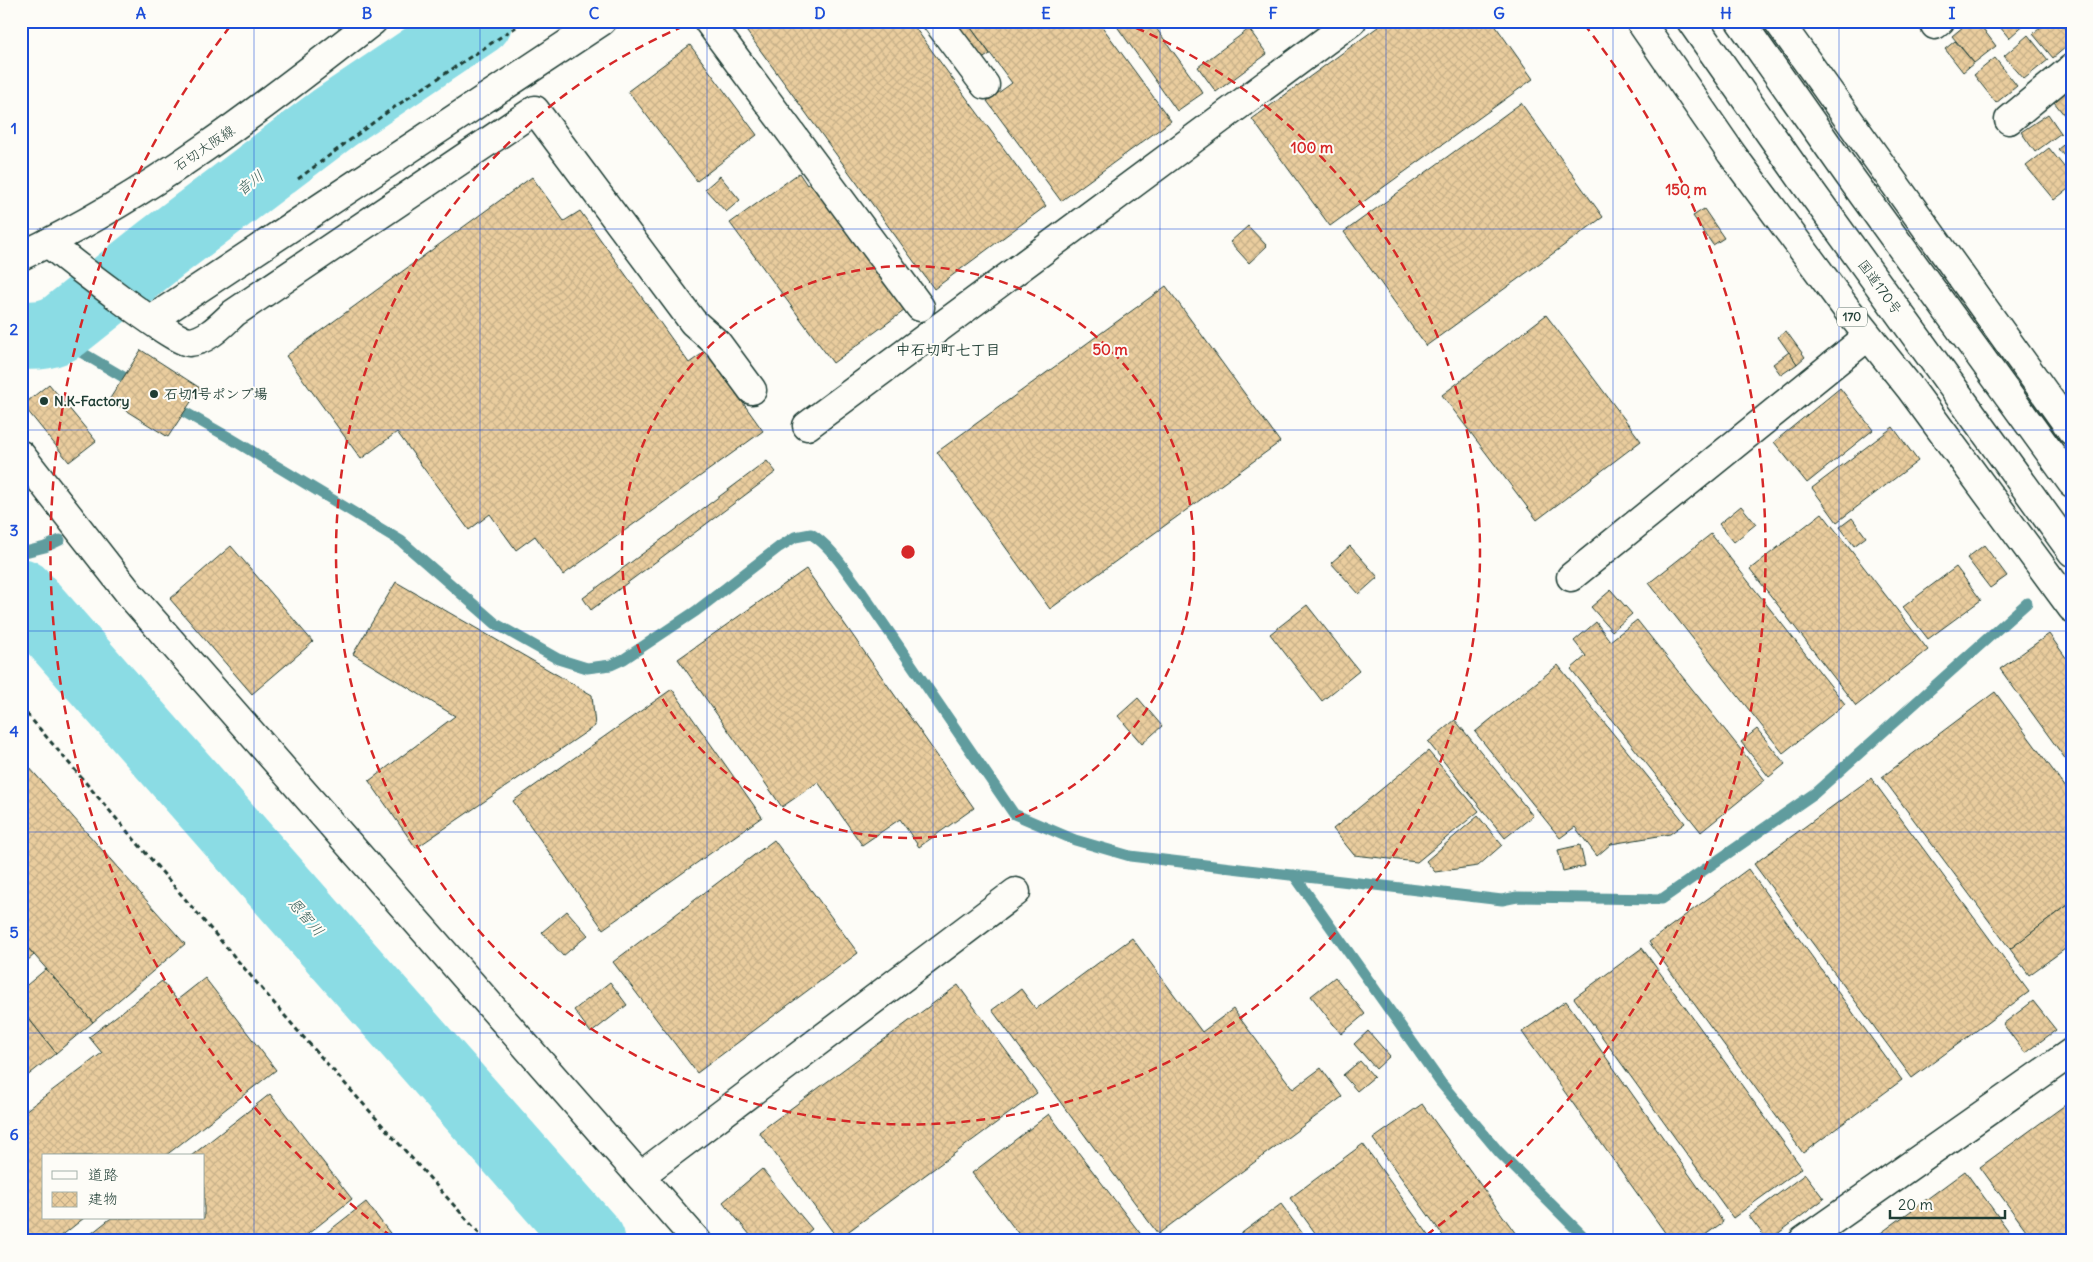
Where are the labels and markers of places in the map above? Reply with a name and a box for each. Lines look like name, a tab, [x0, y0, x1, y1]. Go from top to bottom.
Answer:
place label: 石切1号ポンプ場	[164, 385, 268, 403]
marker: 石切1号ポンプ場	[148, 388, 160, 400]
place label: N.K-Factory	[54, 392, 129, 410]
marker: N.K-Factory	[38, 395, 50, 407]
centre of rings	[899, 543, 917, 561]

